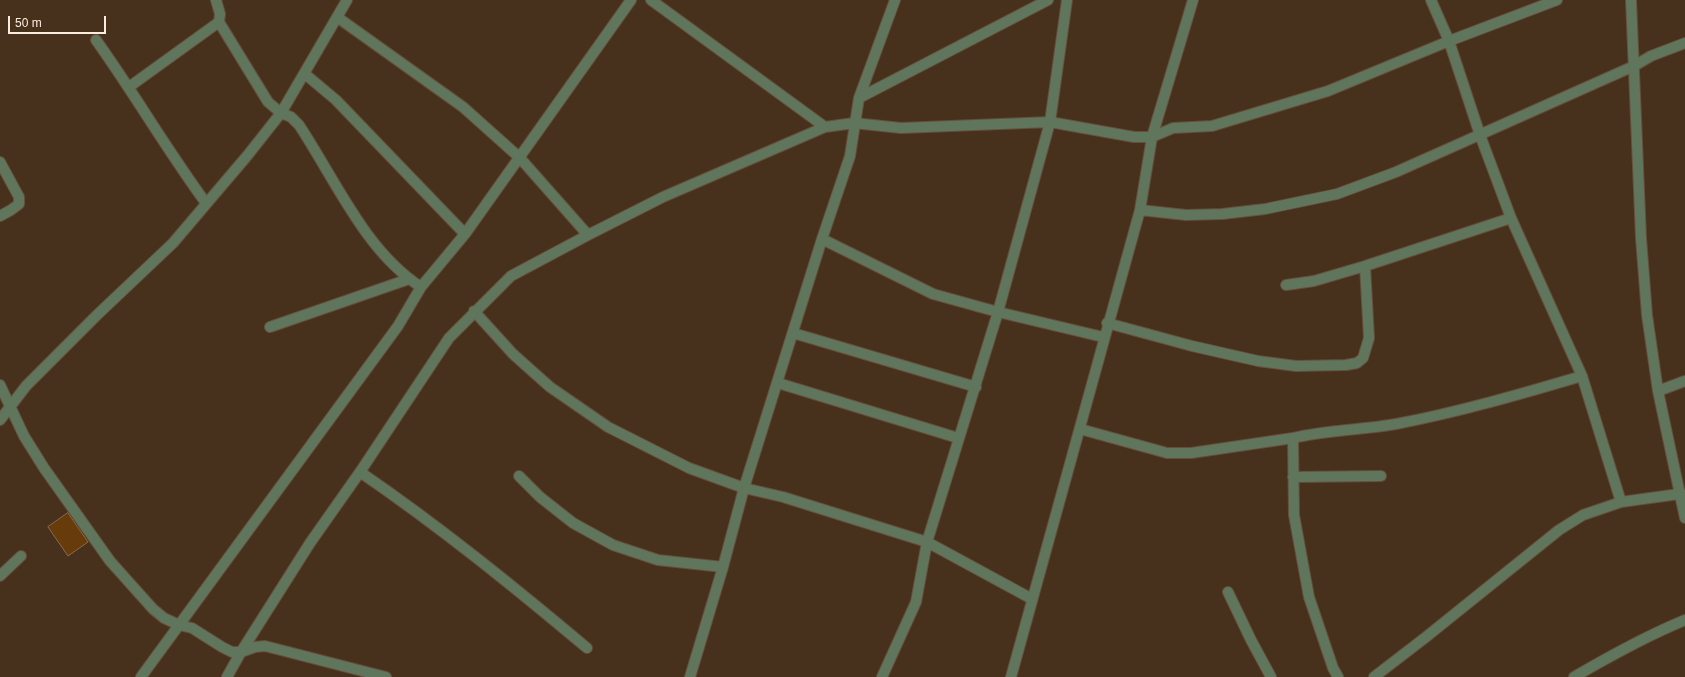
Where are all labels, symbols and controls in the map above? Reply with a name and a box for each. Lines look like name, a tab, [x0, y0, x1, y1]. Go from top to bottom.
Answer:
scale bar	[10, 8, 108, 34]
text: 50 m	[15, 16, 42, 30]

